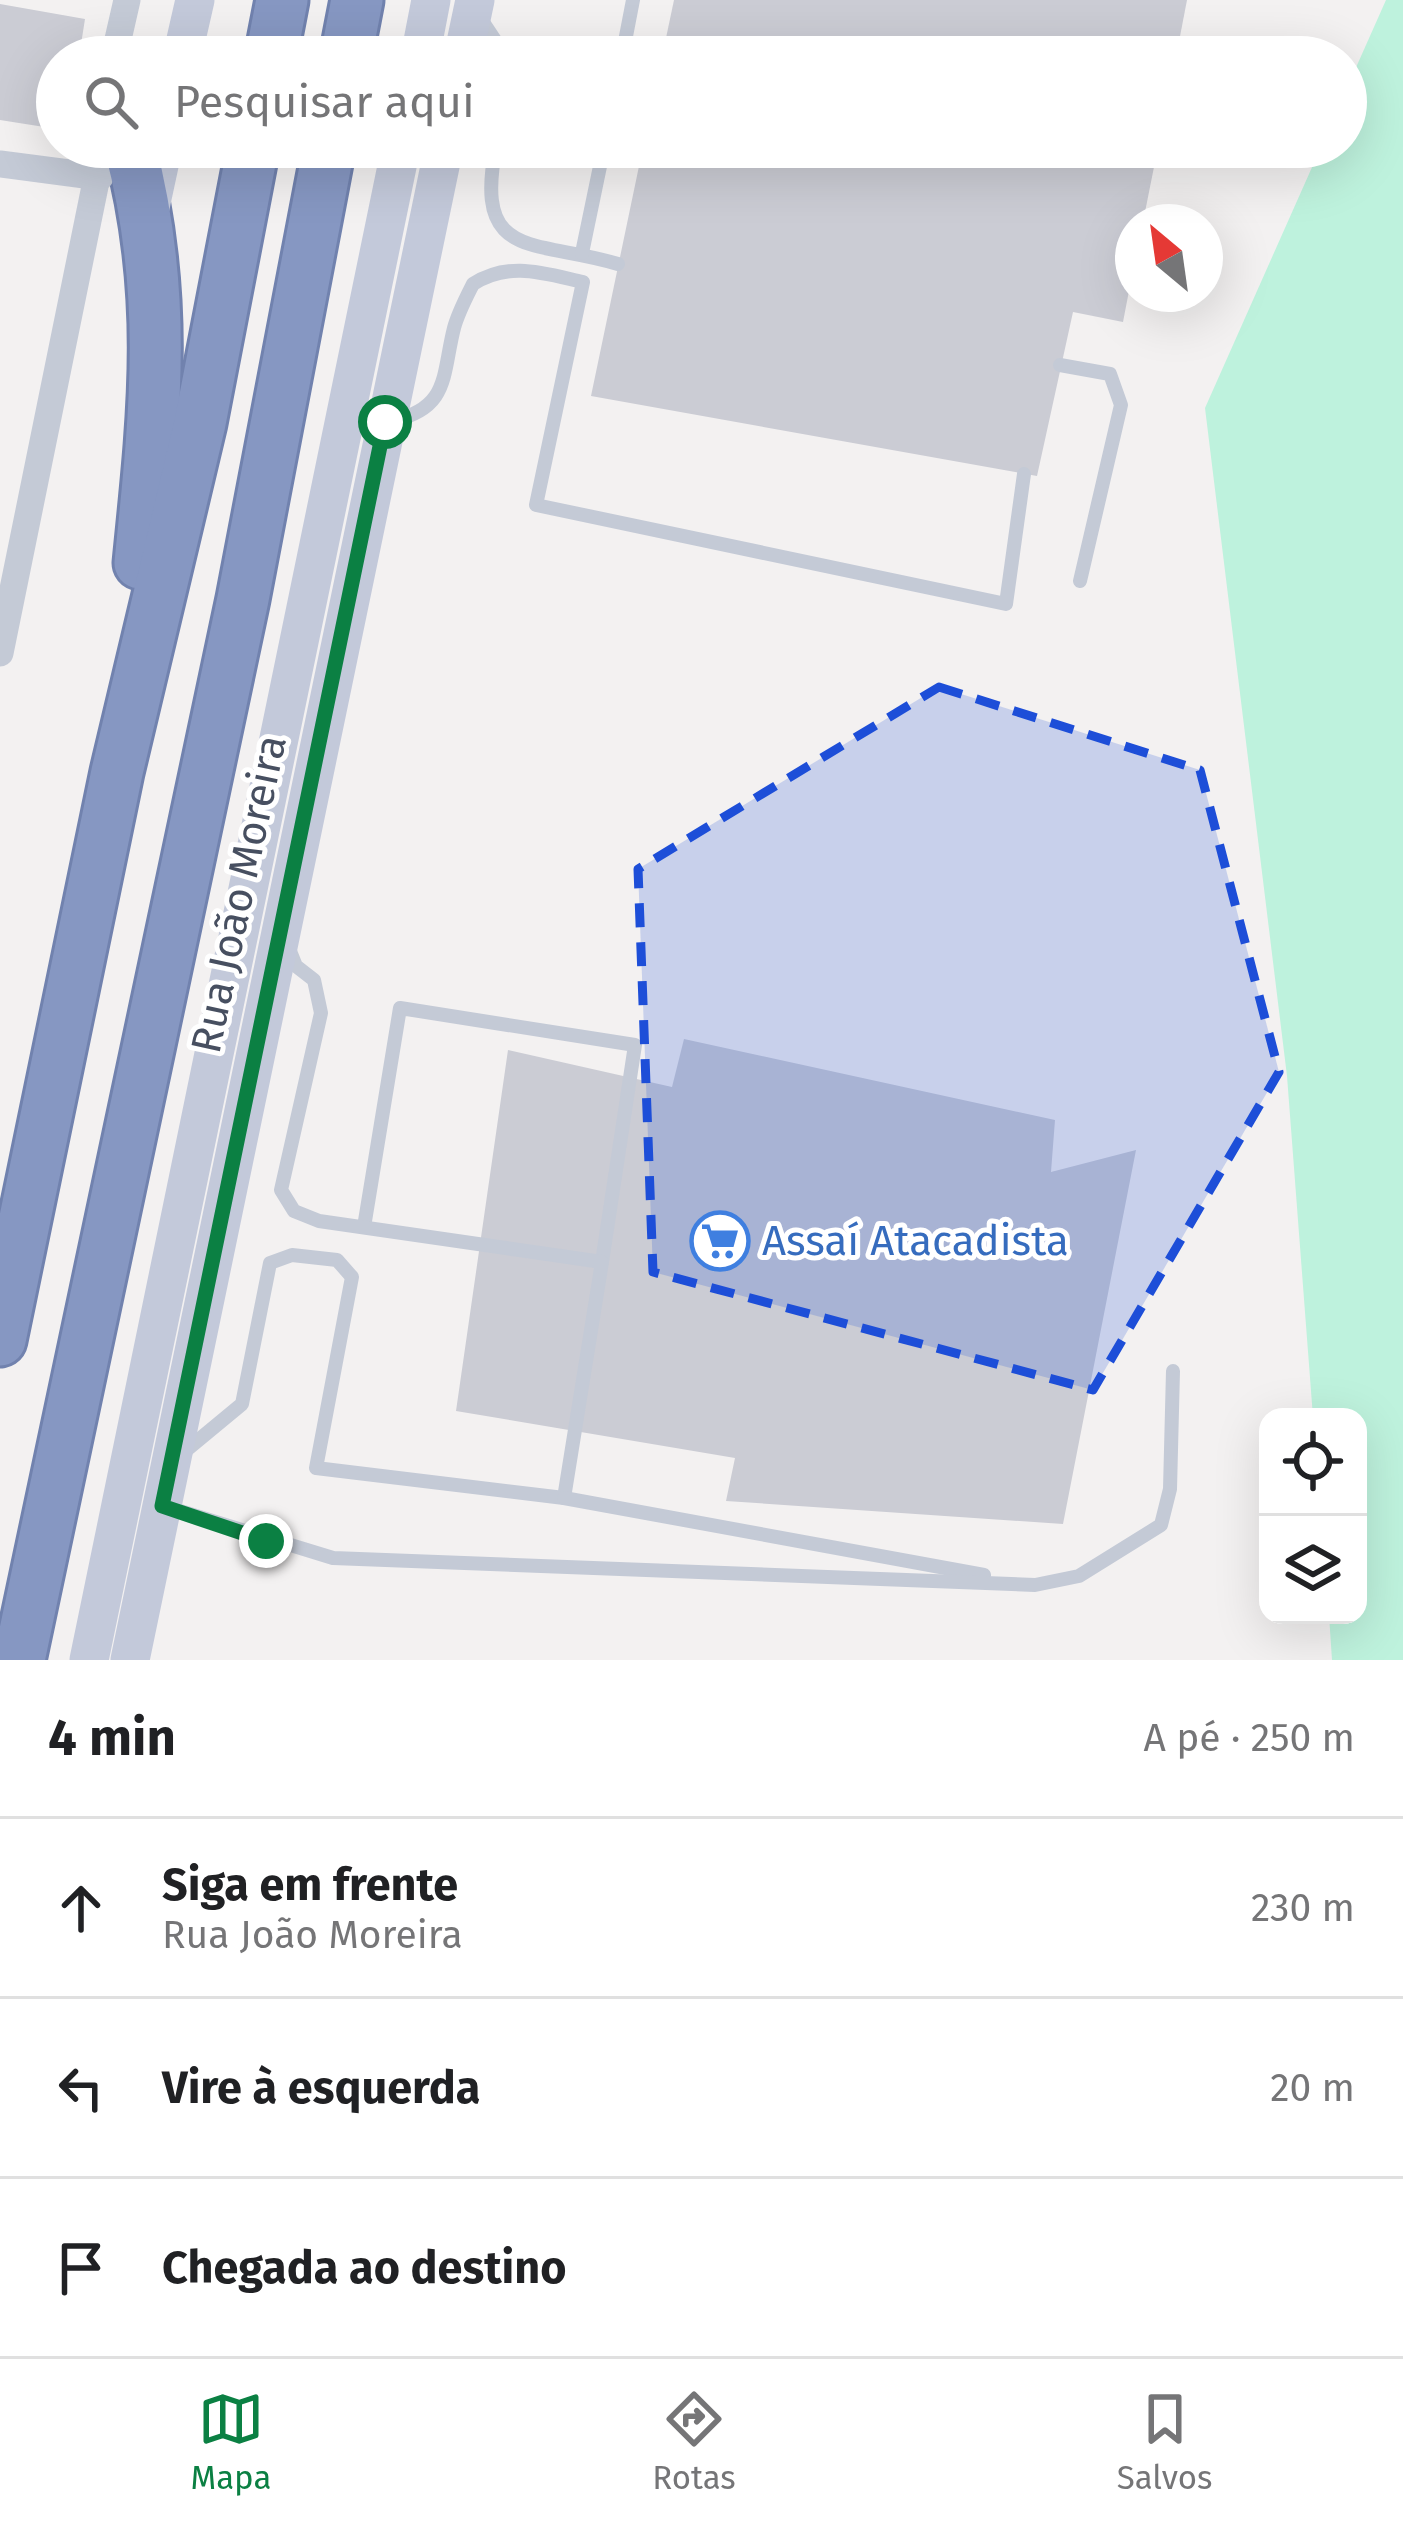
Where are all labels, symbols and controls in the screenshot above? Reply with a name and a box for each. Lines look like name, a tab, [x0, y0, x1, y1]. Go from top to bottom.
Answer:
search box	[36, 36, 1367, 168]
icon: search	[78, 69, 144, 135]
text: Pesquisar aqui	[174, 75, 475, 129]
north arrow	[1115, 204, 1223, 312]
route start	[358, 395, 412, 449]
street label: Rua João Moreira	[181, 730, 297, 1058]
supermarket icon: Assaí Atacadista	[689, 1210, 751, 1272]
place label: Assaí Atacadista	[762, 1216, 1069, 1266]
map controls	[1259, 1408, 1367, 1624]
button: locate	[1259, 1408, 1367, 1516]
route end	[239, 1514, 293, 1568]
button: layers	[1259, 1516, 1367, 1624]
text: 4 min	[48, 1707, 176, 1769]
text: A pé · 250 m	[1144, 1715, 1355, 1761]
text: Siga em frente	[162, 1858, 458, 1912]
icon: ahead	[48, 1875, 114, 1941]
text: 230 m	[1251, 1885, 1355, 1931]
text: Rua João Moreira	[162, 1912, 463, 1958]
icon: left	[48, 2055, 114, 2121]
text: Vire à esquerda	[162, 2061, 480, 2115]
text: 20 m	[1270, 2065, 1355, 2111]
icon: arrive	[48, 2235, 114, 2301]
text: Chegada ao destino	[162, 2241, 566, 2295]
tab: Mapa	[190, 2386, 271, 2498]
tab: Rotas	[652, 2386, 736, 2498]
tab: Salvos	[1117, 2386, 1212, 2498]

